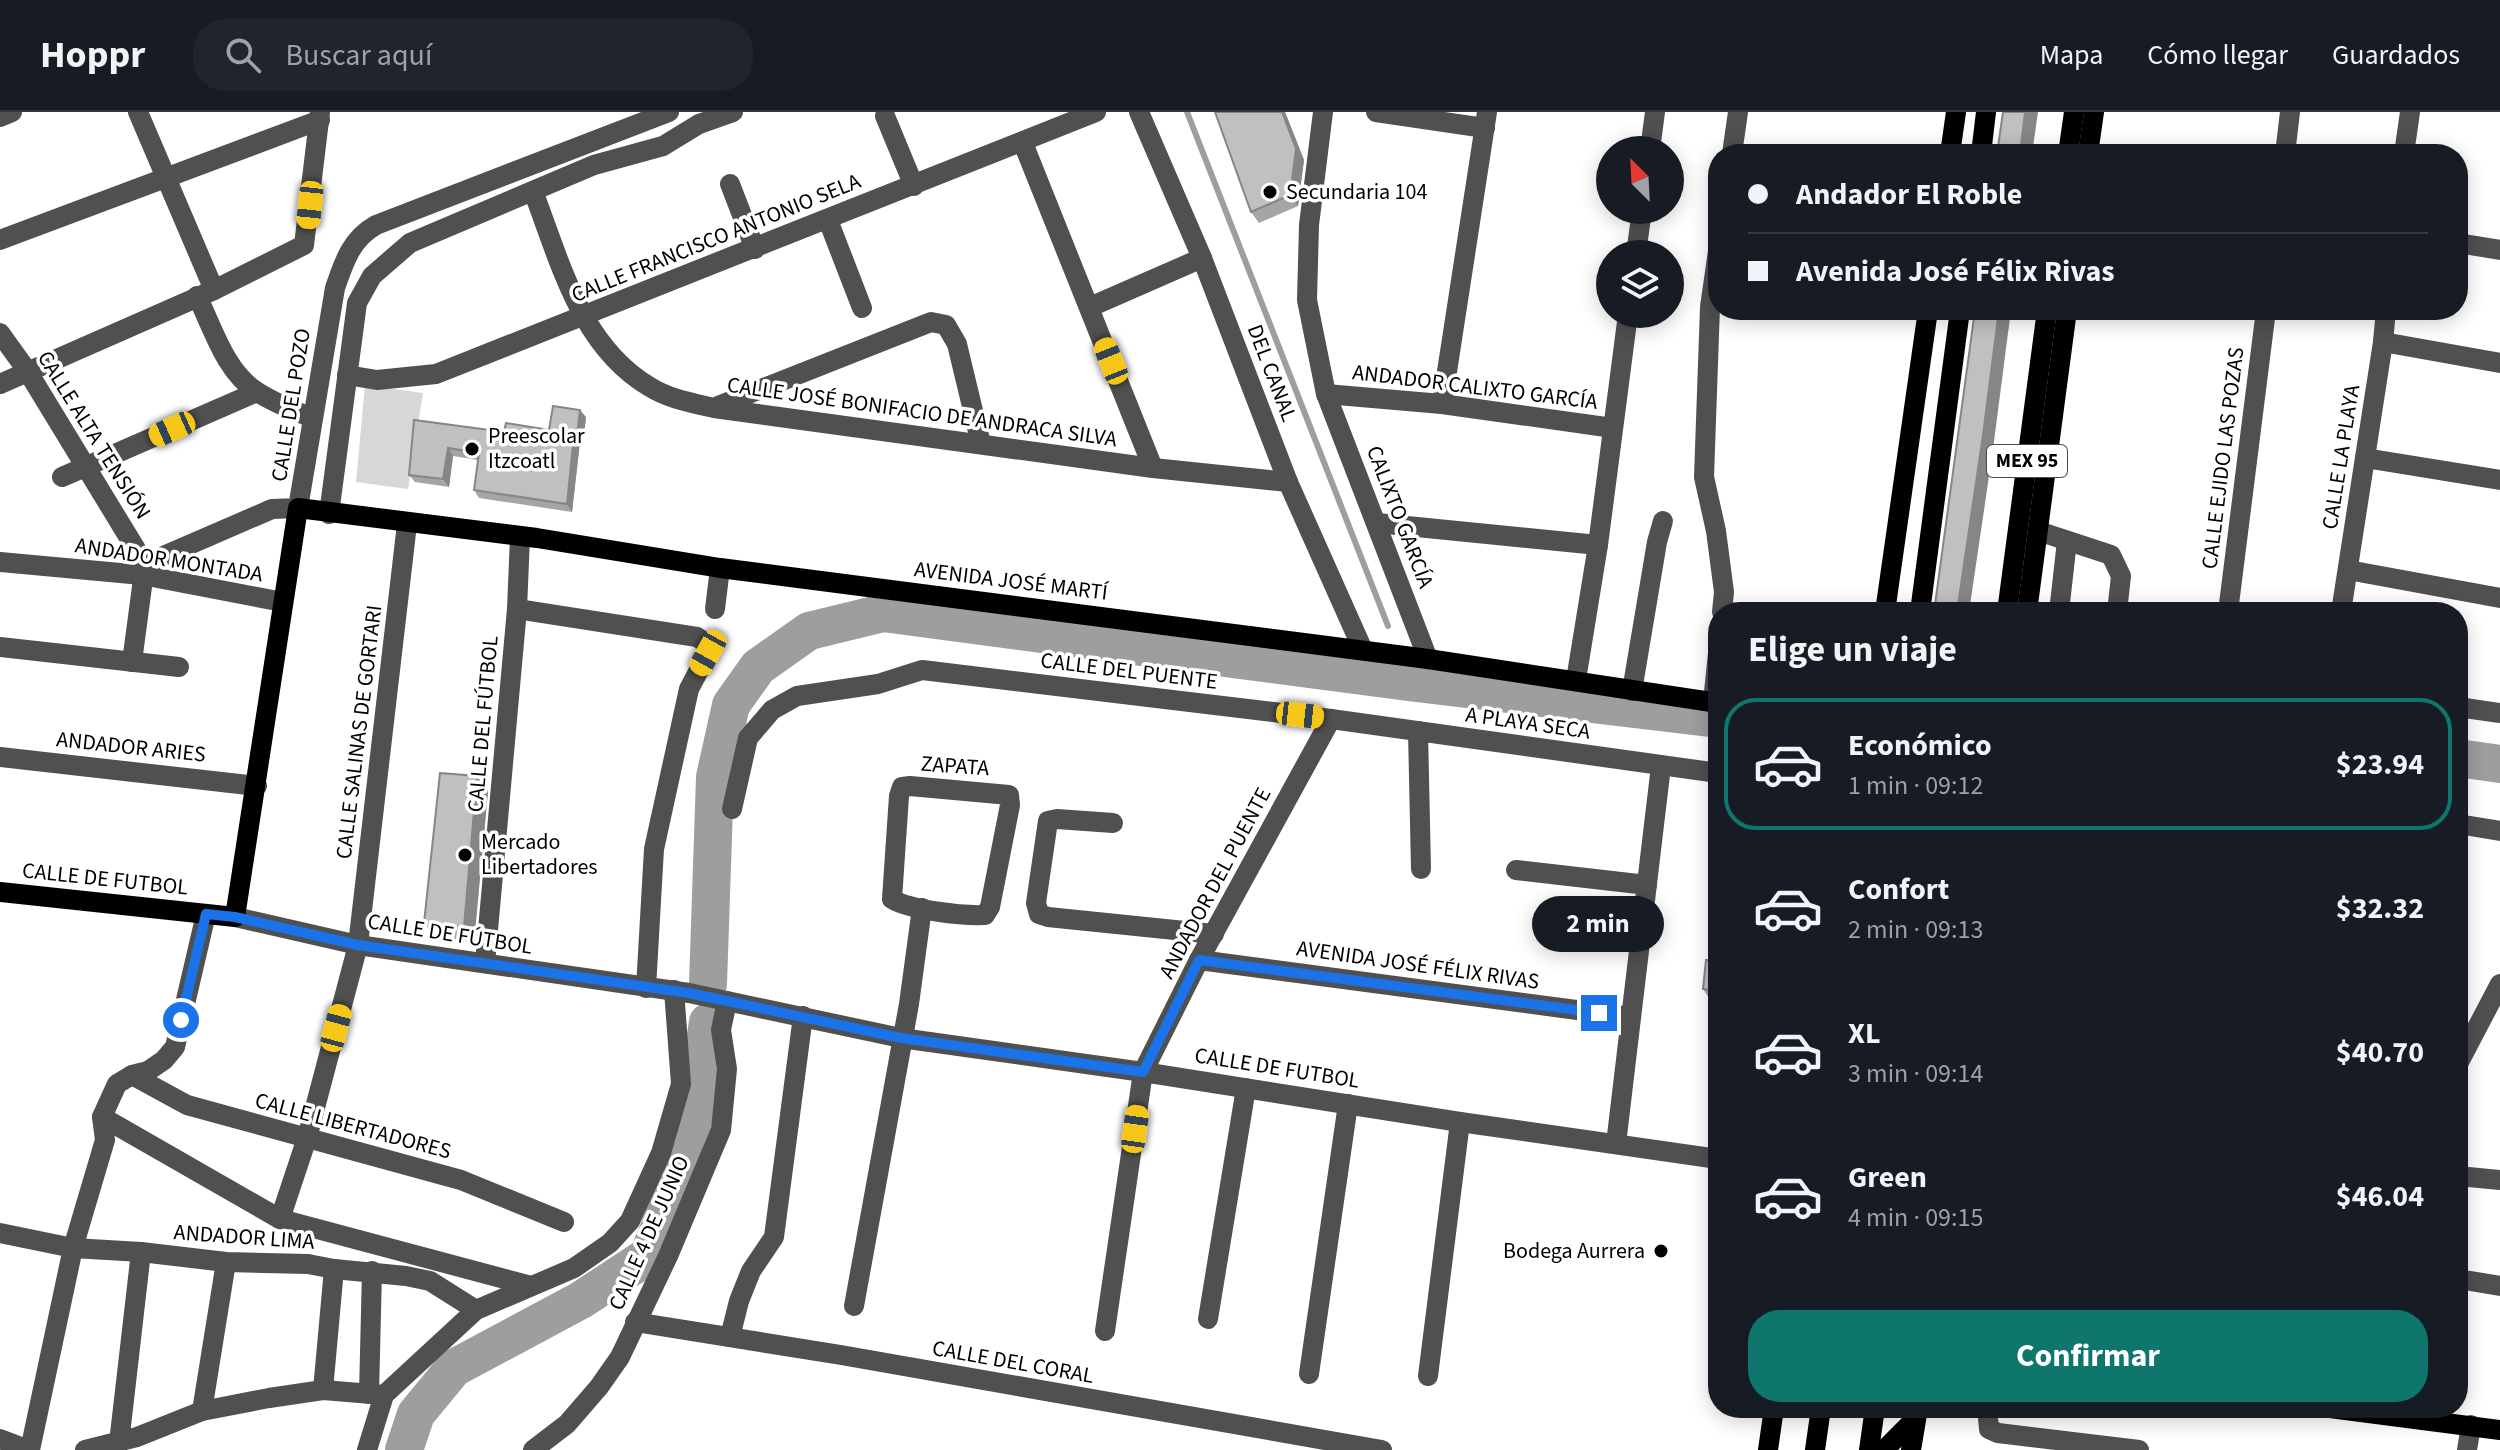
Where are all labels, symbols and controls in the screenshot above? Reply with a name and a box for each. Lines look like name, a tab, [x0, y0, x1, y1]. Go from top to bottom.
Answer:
search box	[193, 19, 753, 91]
text: Hoppr	[40, 28, 145, 82]
icon: search	[221, 33, 265, 77]
text: Buscar aquí	[285, 34, 432, 77]
text: Mapa	[2040, 35, 2103, 75]
text: Cómo llegar	[2147, 35, 2288, 75]
text: Guardados	[2332, 35, 2460, 75]
north arrow	[1596, 136, 1684, 224]
map controls	[1596, 136, 1684, 328]
street label: CALLE FRANCISCO ANTONIO SELA	[567, 165, 866, 311]
text: Andador El Roble	[1796, 173, 2022, 216]
place label: Secundaria 104	[1286, 176, 1427, 208]
car	[296, 180, 324, 230]
marker: Secundaria 104	[1261, 183, 1279, 201]
button: layers	[1596, 240, 1684, 328]
text: Avenida José Félix Rivas	[1796, 250, 2115, 293]
street label: DEL CANAL	[1239, 320, 1305, 426]
street label: CALLE DEL POZO	[263, 326, 319, 484]
car	[1091, 334, 1131, 388]
street label: CALLE ALTA TENSIÓN	[29, 345, 159, 525]
street label: CALLE EJIDO LAS POZAS	[2194, 345, 2252, 571]
street label: ANDADOR CALIXTO GARCÍA	[1351, 356, 1600, 418]
street label: CALLE JOSÉ BONIFACIO DE ANDRACA SILVA	[725, 369, 1119, 455]
street label: CALLE LA PLAYA	[2314, 382, 2368, 532]
car	[145, 408, 199, 450]
place label: Preescolar Itzcoatl	[488, 420, 585, 477]
marker: Preescolar Itzcoatl	[463, 440, 481, 458]
street label: CALIXTO GARCÍA	[1358, 441, 1442, 593]
road number: MEX 95	[1987, 445, 2067, 477]
street label: ANDADOR MONTADA	[73, 529, 265, 591]
street label: AVENIDA JOSÉ MARTÍ	[912, 553, 1111, 609]
street label: CALLE SALINAS DE GORTARI	[328, 603, 390, 861]
text: Elige un viaje	[1748, 624, 1957, 675]
car	[686, 626, 730, 680]
street label: CALLE DEL FÚTBOL	[459, 634, 507, 814]
street label: CALLE DEL PUENTE	[1039, 644, 1219, 698]
street label: A PLAYA SECA	[1464, 698, 1592, 748]
car	[1275, 701, 1325, 729]
street label: ANDADOR ARIES	[55, 723, 207, 771]
text: Económico	[1848, 724, 1992, 767]
icon: car	[1752, 728, 1824, 800]
text: $23.94	[2336, 743, 2424, 786]
street label: ZAPATA	[920, 748, 990, 784]
text: 1 min · 09:12	[1848, 767, 1983, 804]
street label: ANDADOR DEL PUENTE	[1151, 782, 1279, 984]
place label: Mercado Libertadores	[481, 826, 598, 883]
marker: Mercado Libertadores	[456, 846, 474, 864]
street label: CALLE DE FUTBOL	[21, 854, 190, 904]
text: Confort	[1848, 868, 1949, 911]
icon: car	[1752, 872, 1824, 944]
text: $32.32	[2336, 887, 2424, 930]
callout: 2 min	[1533, 897, 1665, 953]
street label: CALLE DE FÚTBOL	[365, 905, 535, 963]
text: 2 min	[1566, 905, 1630, 942]
text: 2 min · 09:13	[1848, 911, 1983, 948]
street label: AVENIDA JOSÉ FÉLIX RIVAS	[1295, 932, 1541, 998]
route end	[1581, 995, 1617, 1031]
route start	[163, 1002, 199, 1038]
car	[318, 1002, 354, 1054]
text: XL	[1848, 1012, 1881, 1055]
icon: car	[1752, 1016, 1824, 1088]
text: $40.70	[2336, 1031, 2424, 1074]
street label: CALLE DE FUTBOL	[1192, 1039, 1362, 1097]
text: 3 min · 09:14	[1848, 1055, 1983, 1092]
street label: CALLE LIBERTADORES	[251, 1084, 455, 1168]
car	[1120, 1104, 1150, 1154]
street label: CALLE 4 DE JUNIO	[601, 1151, 697, 1315]
text: Green	[1848, 1156, 1927, 1199]
icon: car	[1752, 1160, 1824, 1232]
text: $46.04	[2336, 1175, 2424, 1218]
text: 4 min · 09:15	[1848, 1199, 1983, 1236]
street label: ANDADOR LIMA	[173, 1216, 315, 1258]
place label: Bodega Aurrera	[1503, 1235, 1645, 1267]
marker: Bodega Aurrera	[1652, 1242, 1670, 1260]
button: Confirmar	[1748, 1310, 2428, 1402]
street label: CALLE DEL CORAL	[930, 1332, 1097, 1392]

